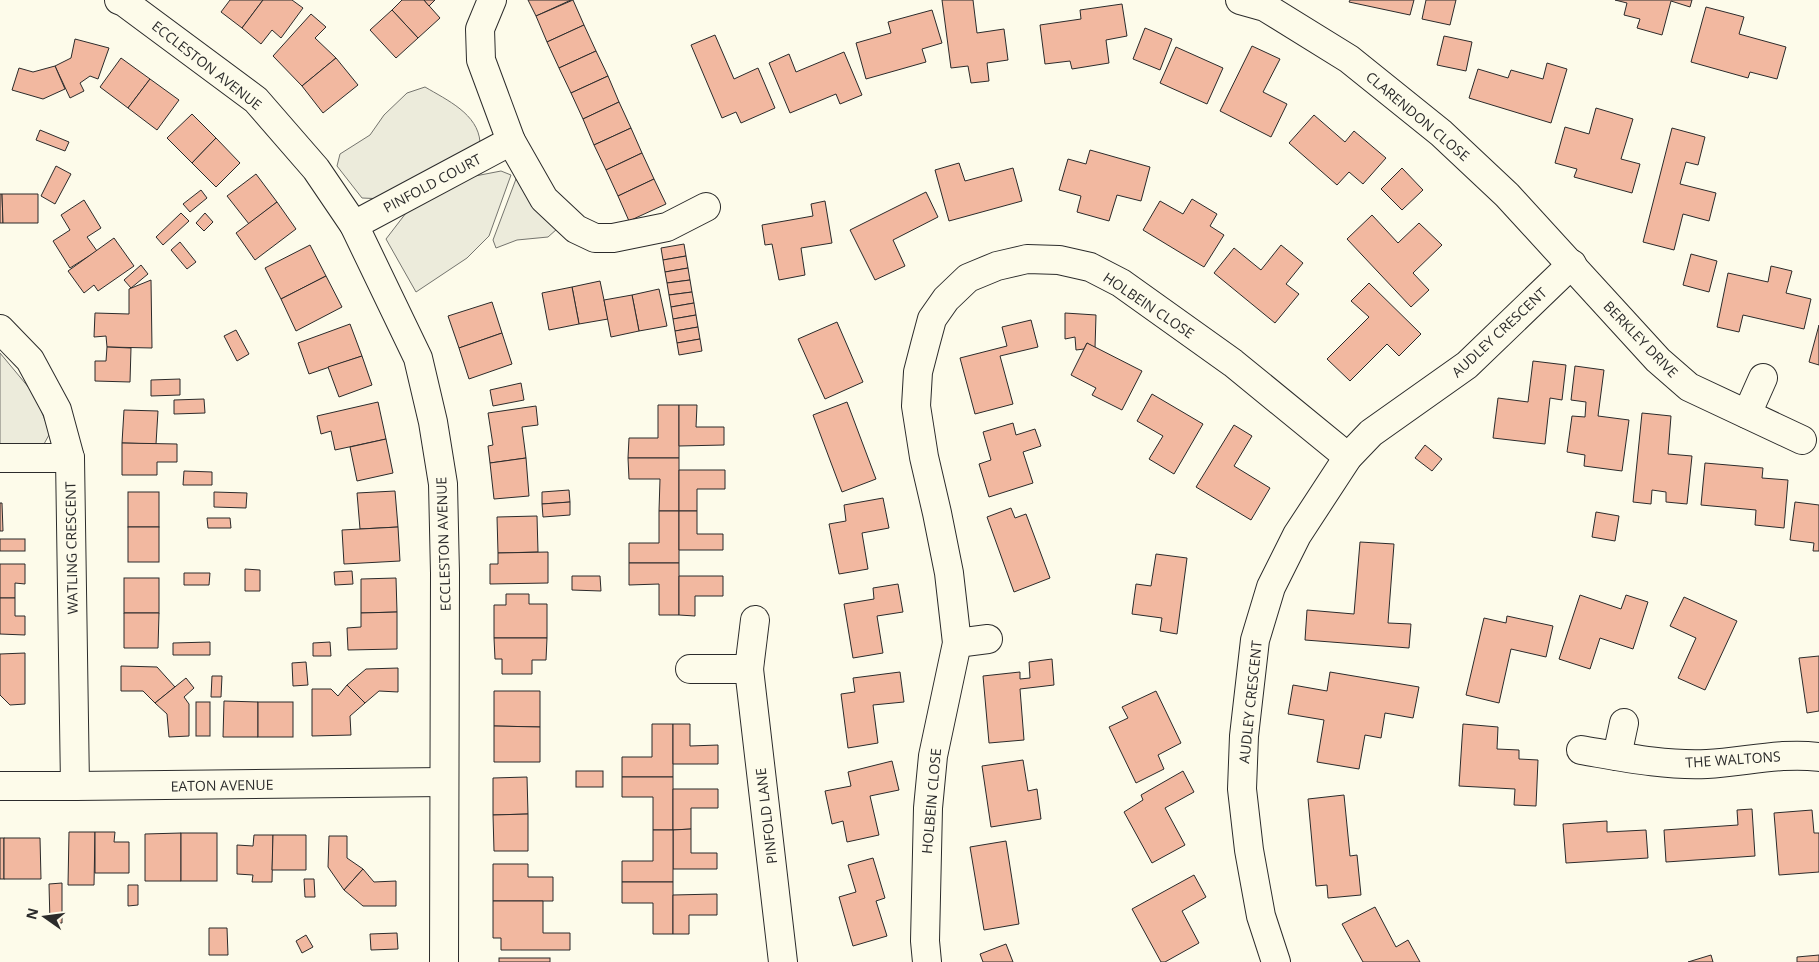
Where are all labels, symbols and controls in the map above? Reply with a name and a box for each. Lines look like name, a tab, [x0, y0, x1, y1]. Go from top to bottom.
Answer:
street label: ECCLESTON AVENUE	[148, 16, 266, 114]
street label: CLARENDON CLOSE	[1362, 67, 1474, 165]
street label: PINFOLD COURT	[380, 149, 485, 217]
street label: HOLBEIN CLOSE	[1100, 268, 1198, 342]
street label: AUDLEY CRESCENT	[1447, 283, 1551, 381]
street label: BERKLEY DRIVE	[1600, 297, 1682, 381]
street label: ECCLESTON AVENUE	[431, 476, 455, 612]
street label: WATLING CRESCENT	[60, 481, 82, 615]
street label: AUDLEY CRESCENT	[1234, 639, 1266, 764]
street label: THE WALTONS	[1685, 746, 1781, 772]
street label: HOLBEIN CLOSE	[917, 747, 945, 855]
street label: PINFOLD LANE	[751, 767, 781, 865]
street label: EATON AVENUE	[170, 775, 274, 795]
north arrow	[20, 892, 70, 942]
text: N	[21, 906, 42, 922]

